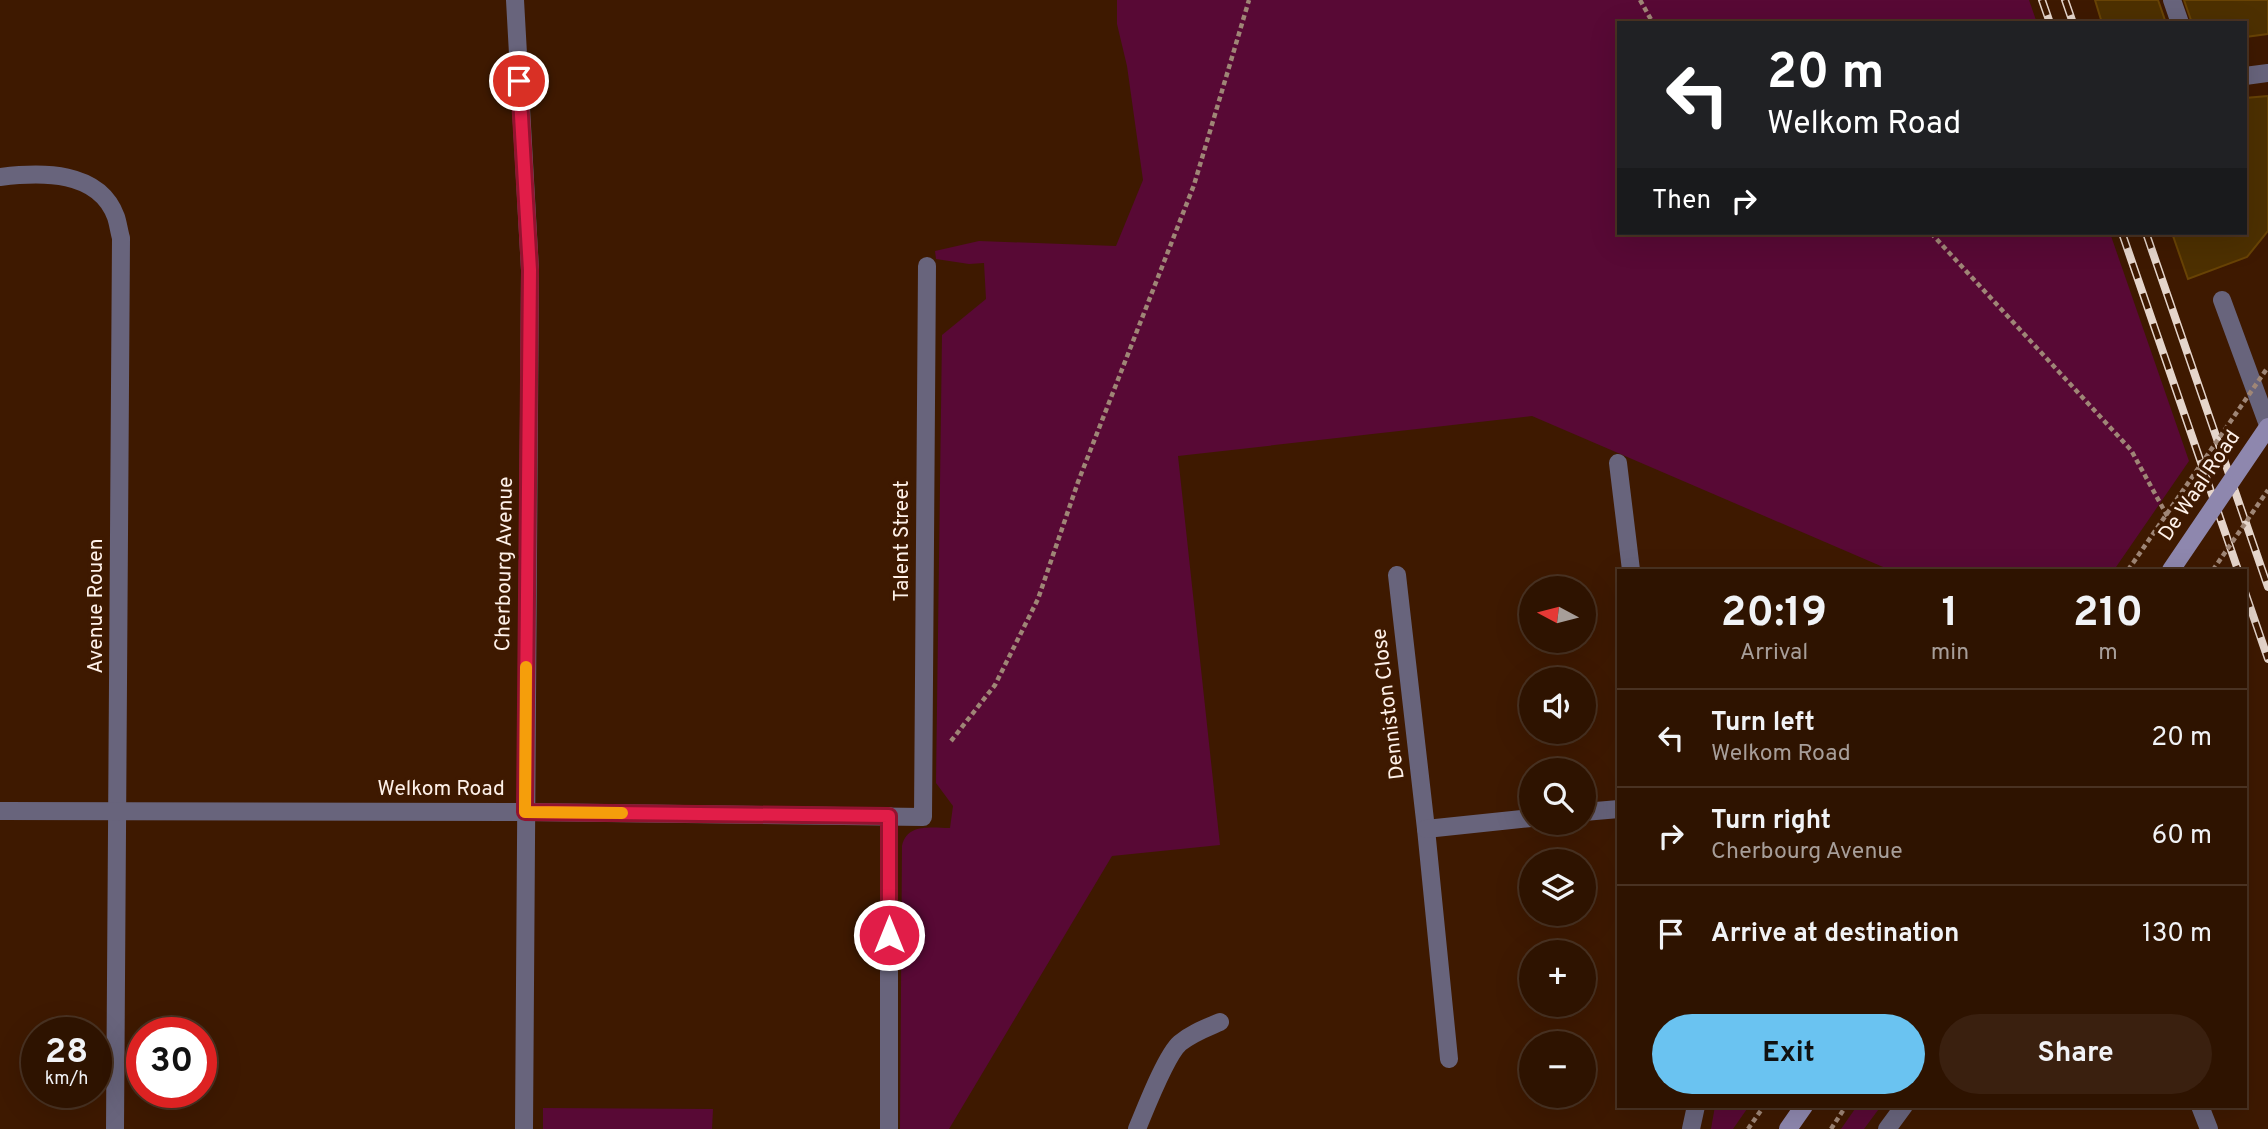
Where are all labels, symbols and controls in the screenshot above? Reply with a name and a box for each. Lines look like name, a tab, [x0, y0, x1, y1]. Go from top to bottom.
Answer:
text: 20 m	[1767, 44, 1884, 106]
icon: left	[1652, 49, 1743, 140]
pin	[489, 51, 549, 111]
icon: arrive	[500, 62, 538, 100]
text: Welkom Road	[1767, 105, 1961, 145]
icon: right	[1725, 182, 1763, 220]
text: Then	[1652, 185, 1711, 218]
street label: De Waal Road	[2153, 425, 2247, 547]
street label: Cherbourg Avenue	[490, 476, 520, 652]
street label: Talent Street	[889, 480, 916, 602]
street label: Avenue Rouen	[83, 538, 110, 674]
north arrow	[1519, 576, 1596, 653]
map controls	[1519, 576, 1596, 1108]
text: 20:19	[1721, 588, 1827, 641]
text: 1	[1942, 588, 1958, 641]
text: 210	[2073, 588, 2143, 641]
street label: Denniston Close	[1366, 627, 1412, 781]
text: Arrival	[1740, 639, 1808, 668]
text: min	[1931, 639, 1969, 668]
text: m	[2098, 639, 2118, 668]
button: sound	[1519, 667, 1596, 744]
text: Turn left	[1711, 707, 1815, 740]
icon: left	[1652, 719, 1690, 757]
text: 20 m	[2151, 722, 2212, 755]
text: Welkom Road	[1711, 740, 1851, 769]
button: search	[1519, 758, 1596, 835]
street label: Welkom Road	[377, 776, 505, 803]
text: Turn right	[1711, 805, 1831, 838]
icon: right	[1652, 817, 1690, 855]
text: 60 m	[2152, 820, 2212, 853]
text: Cherbourg Avenue	[1711, 838, 1903, 867]
button: layers	[1519, 849, 1596, 926]
position arrow	[852, 898, 926, 972]
icon: arrive	[1652, 915, 1690, 953]
text: Arrive at destination	[1711, 918, 1959, 951]
text: 130 m	[2142, 918, 2212, 951]
button: +	[1519, 940, 1596, 1017]
button: Exit	[1652, 1014, 1925, 1094]
button: Share	[1939, 1014, 2212, 1094]
speed limit sign: 30	[126, 1017, 217, 1108]
text: 28	[45, 1031, 88, 1075]
button: −	[1519, 1031, 1596, 1108]
text: km/h	[45, 1068, 88, 1091]

